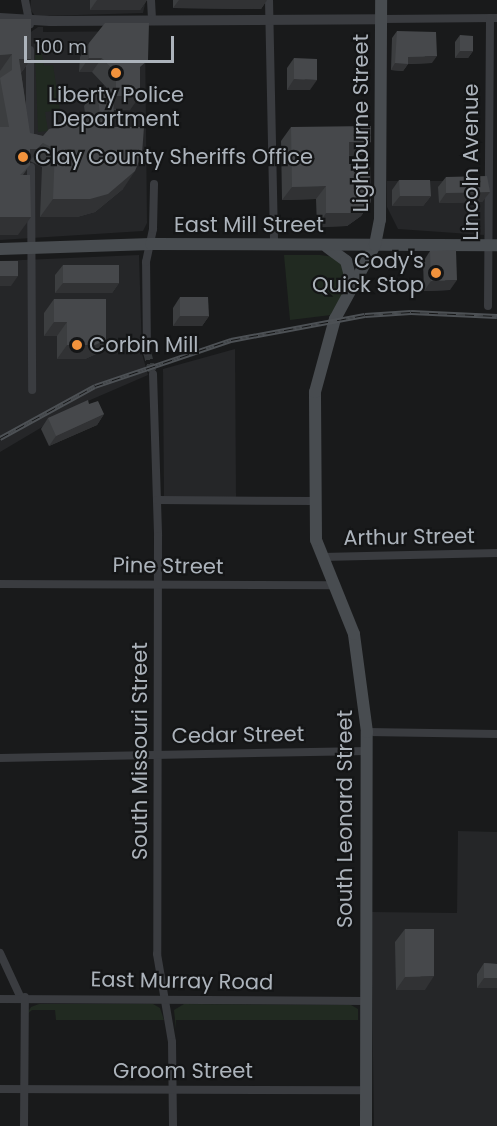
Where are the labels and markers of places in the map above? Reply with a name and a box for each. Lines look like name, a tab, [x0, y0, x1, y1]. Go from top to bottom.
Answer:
marker: Liberty Police Department	[109, 66, 123, 80]
place label: Liberty Police Department	[48, 82, 184, 132]
place label: Clay County Sheriffs Office	[35, 144, 313, 170]
marker: Clay County Sheriffs Office	[16, 150, 30, 164]
place label: Cody's Quick Stop	[312, 248, 424, 298]
marker: Cody's Quick Stop	[429, 266, 443, 280]
place label: Corbin Mill	[89, 332, 198, 358]
marker: Corbin Mill	[70, 338, 84, 352]

